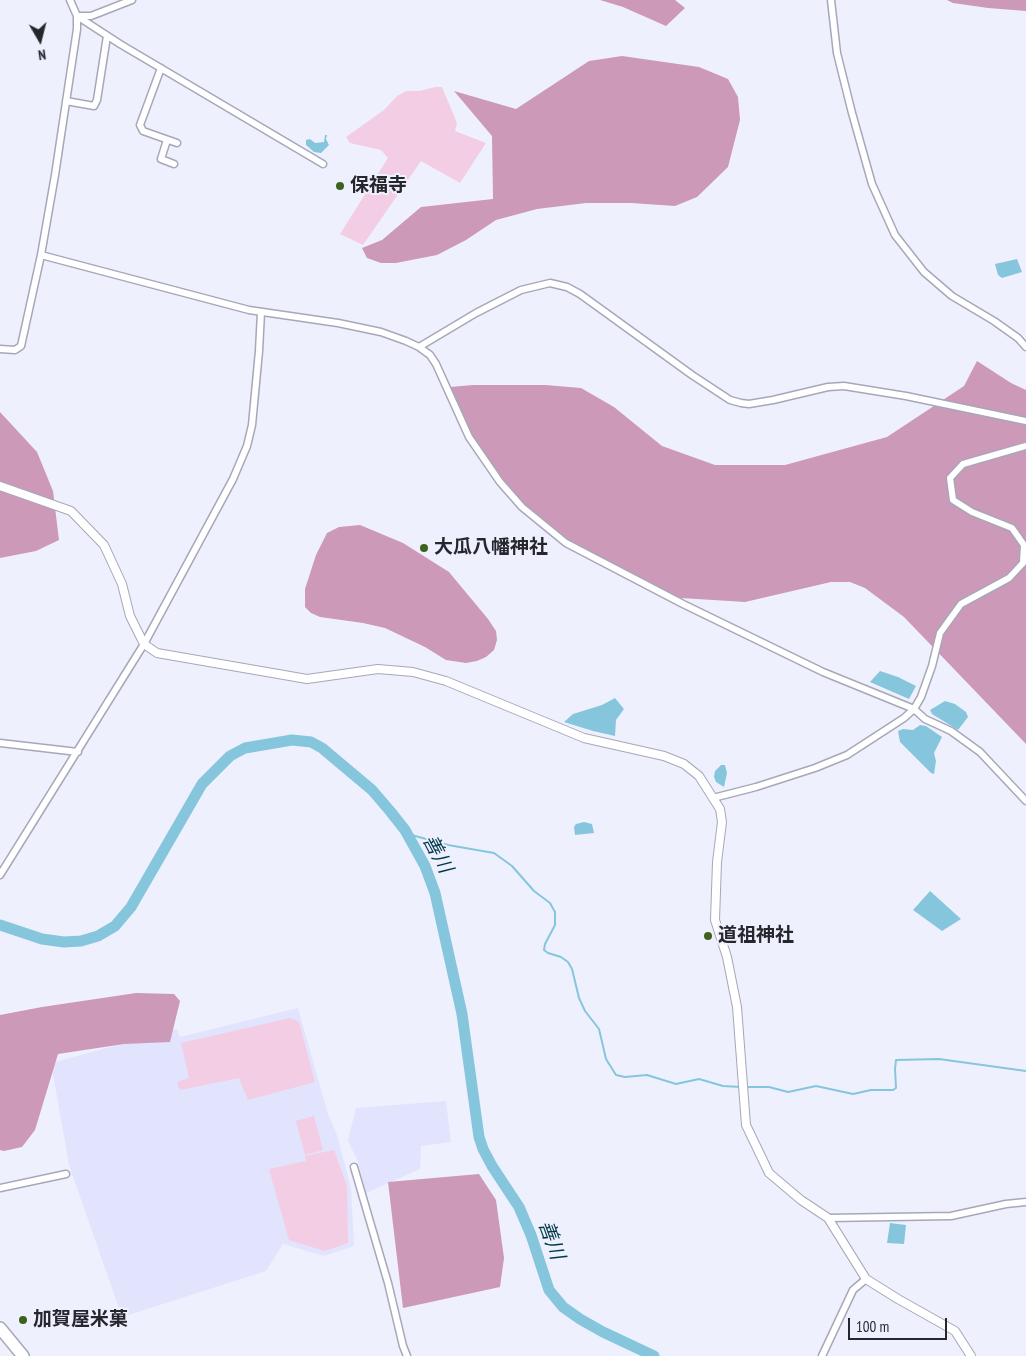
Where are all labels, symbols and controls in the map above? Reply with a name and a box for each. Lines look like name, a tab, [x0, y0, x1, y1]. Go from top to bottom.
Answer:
north arrow	[15, 15, 65, 65]
text: N	[37, 45, 47, 64]
place label: 保福寺	[350, 175, 407, 197]
marker: 保福寺	[334, 180, 346, 192]
place label: 大瓜八幡神社	[434, 537, 548, 559]
marker: 大瓜八幡神社	[418, 542, 430, 554]
water label: 善川	[417, 831, 457, 877]
place label: 道祖神社	[718, 925, 794, 947]
marker: 道祖神社	[702, 930, 714, 942]
water label: 善川	[533, 1217, 569, 1263]
scale bar	[851, 1308, 950, 1340]
place label: 加賀屋米菓	[33, 1309, 128, 1331]
marker: 加賀屋米菓	[17, 1314, 29, 1326]
text: 100 m	[856, 1317, 889, 1336]

